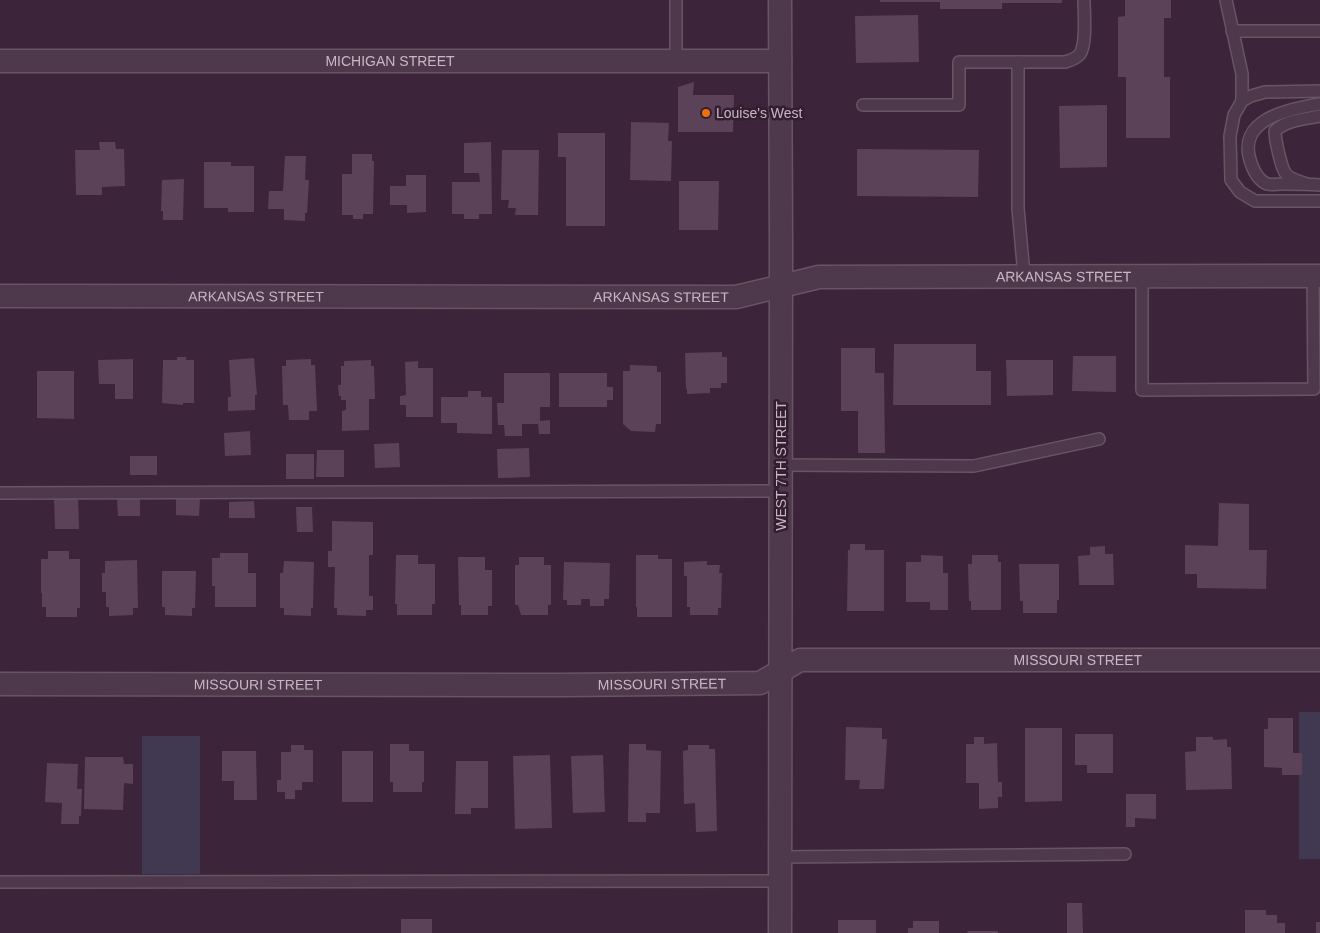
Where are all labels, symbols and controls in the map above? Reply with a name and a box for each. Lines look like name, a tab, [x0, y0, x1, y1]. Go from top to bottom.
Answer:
street label: MICHIGAN STREET	[325, 53, 455, 69]
place label: Louise's West	[716, 105, 803, 121]
marker: Louise's West	[700, 107, 712, 119]
street label: ARKANSAS STREET	[996, 268, 1132, 285]
street label: ARKANSAS STREET	[188, 288, 324, 304]
street label: ARKANSAS STREET	[593, 289, 729, 305]
street label: WEST 7TH STREET	[773, 401, 789, 531]
street label: MISSOURI STREET	[1014, 652, 1143, 668]
street label: MISSOURI STREET	[598, 675, 727, 693]
street label: MISSOURI STREET	[194, 676, 323, 693]

